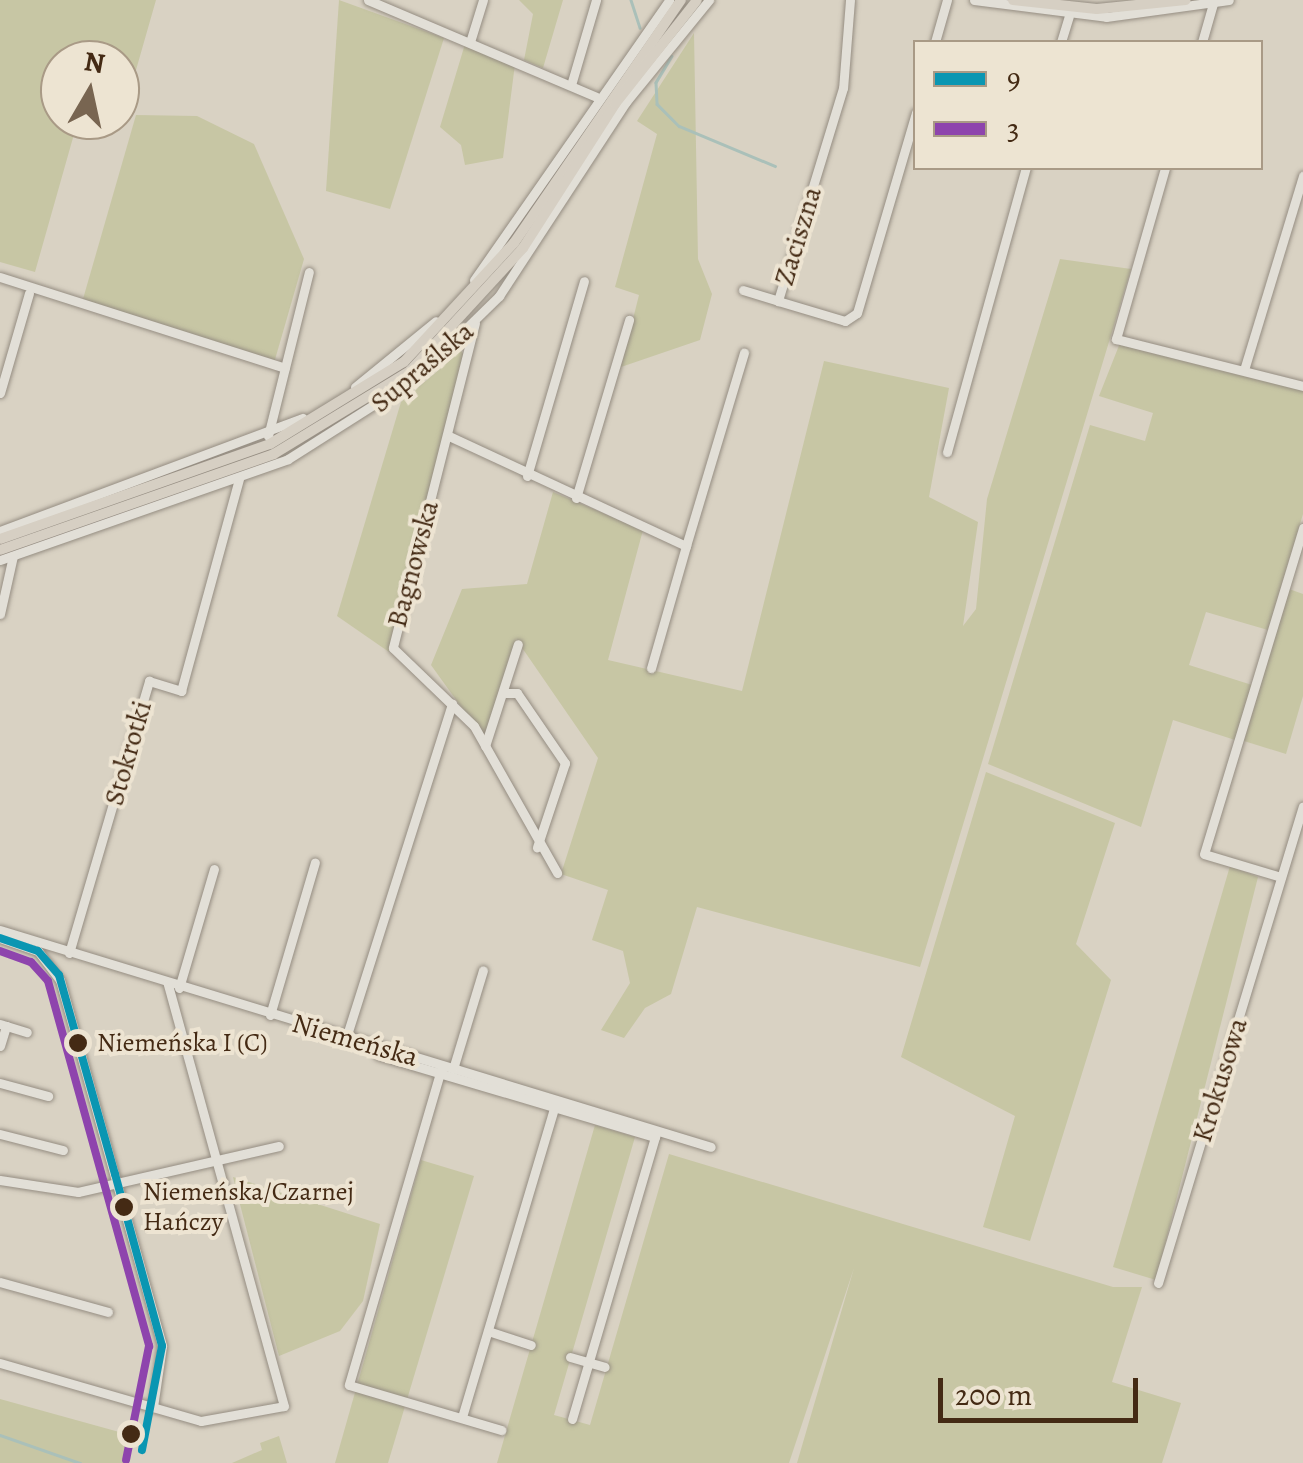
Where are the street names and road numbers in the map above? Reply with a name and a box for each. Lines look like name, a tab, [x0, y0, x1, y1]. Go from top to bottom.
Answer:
street label: Zaciszna	[767, 183, 829, 289]
street label: Supraślska	[364, 314, 480, 420]
street label: Bagnowska	[380, 497, 446, 631]
street label: Stokrotki	[97, 697, 159, 809]
street label: Niemeńska	[288, 1006, 422, 1074]
street label: Krokusowa	[1185, 1014, 1255, 1146]

